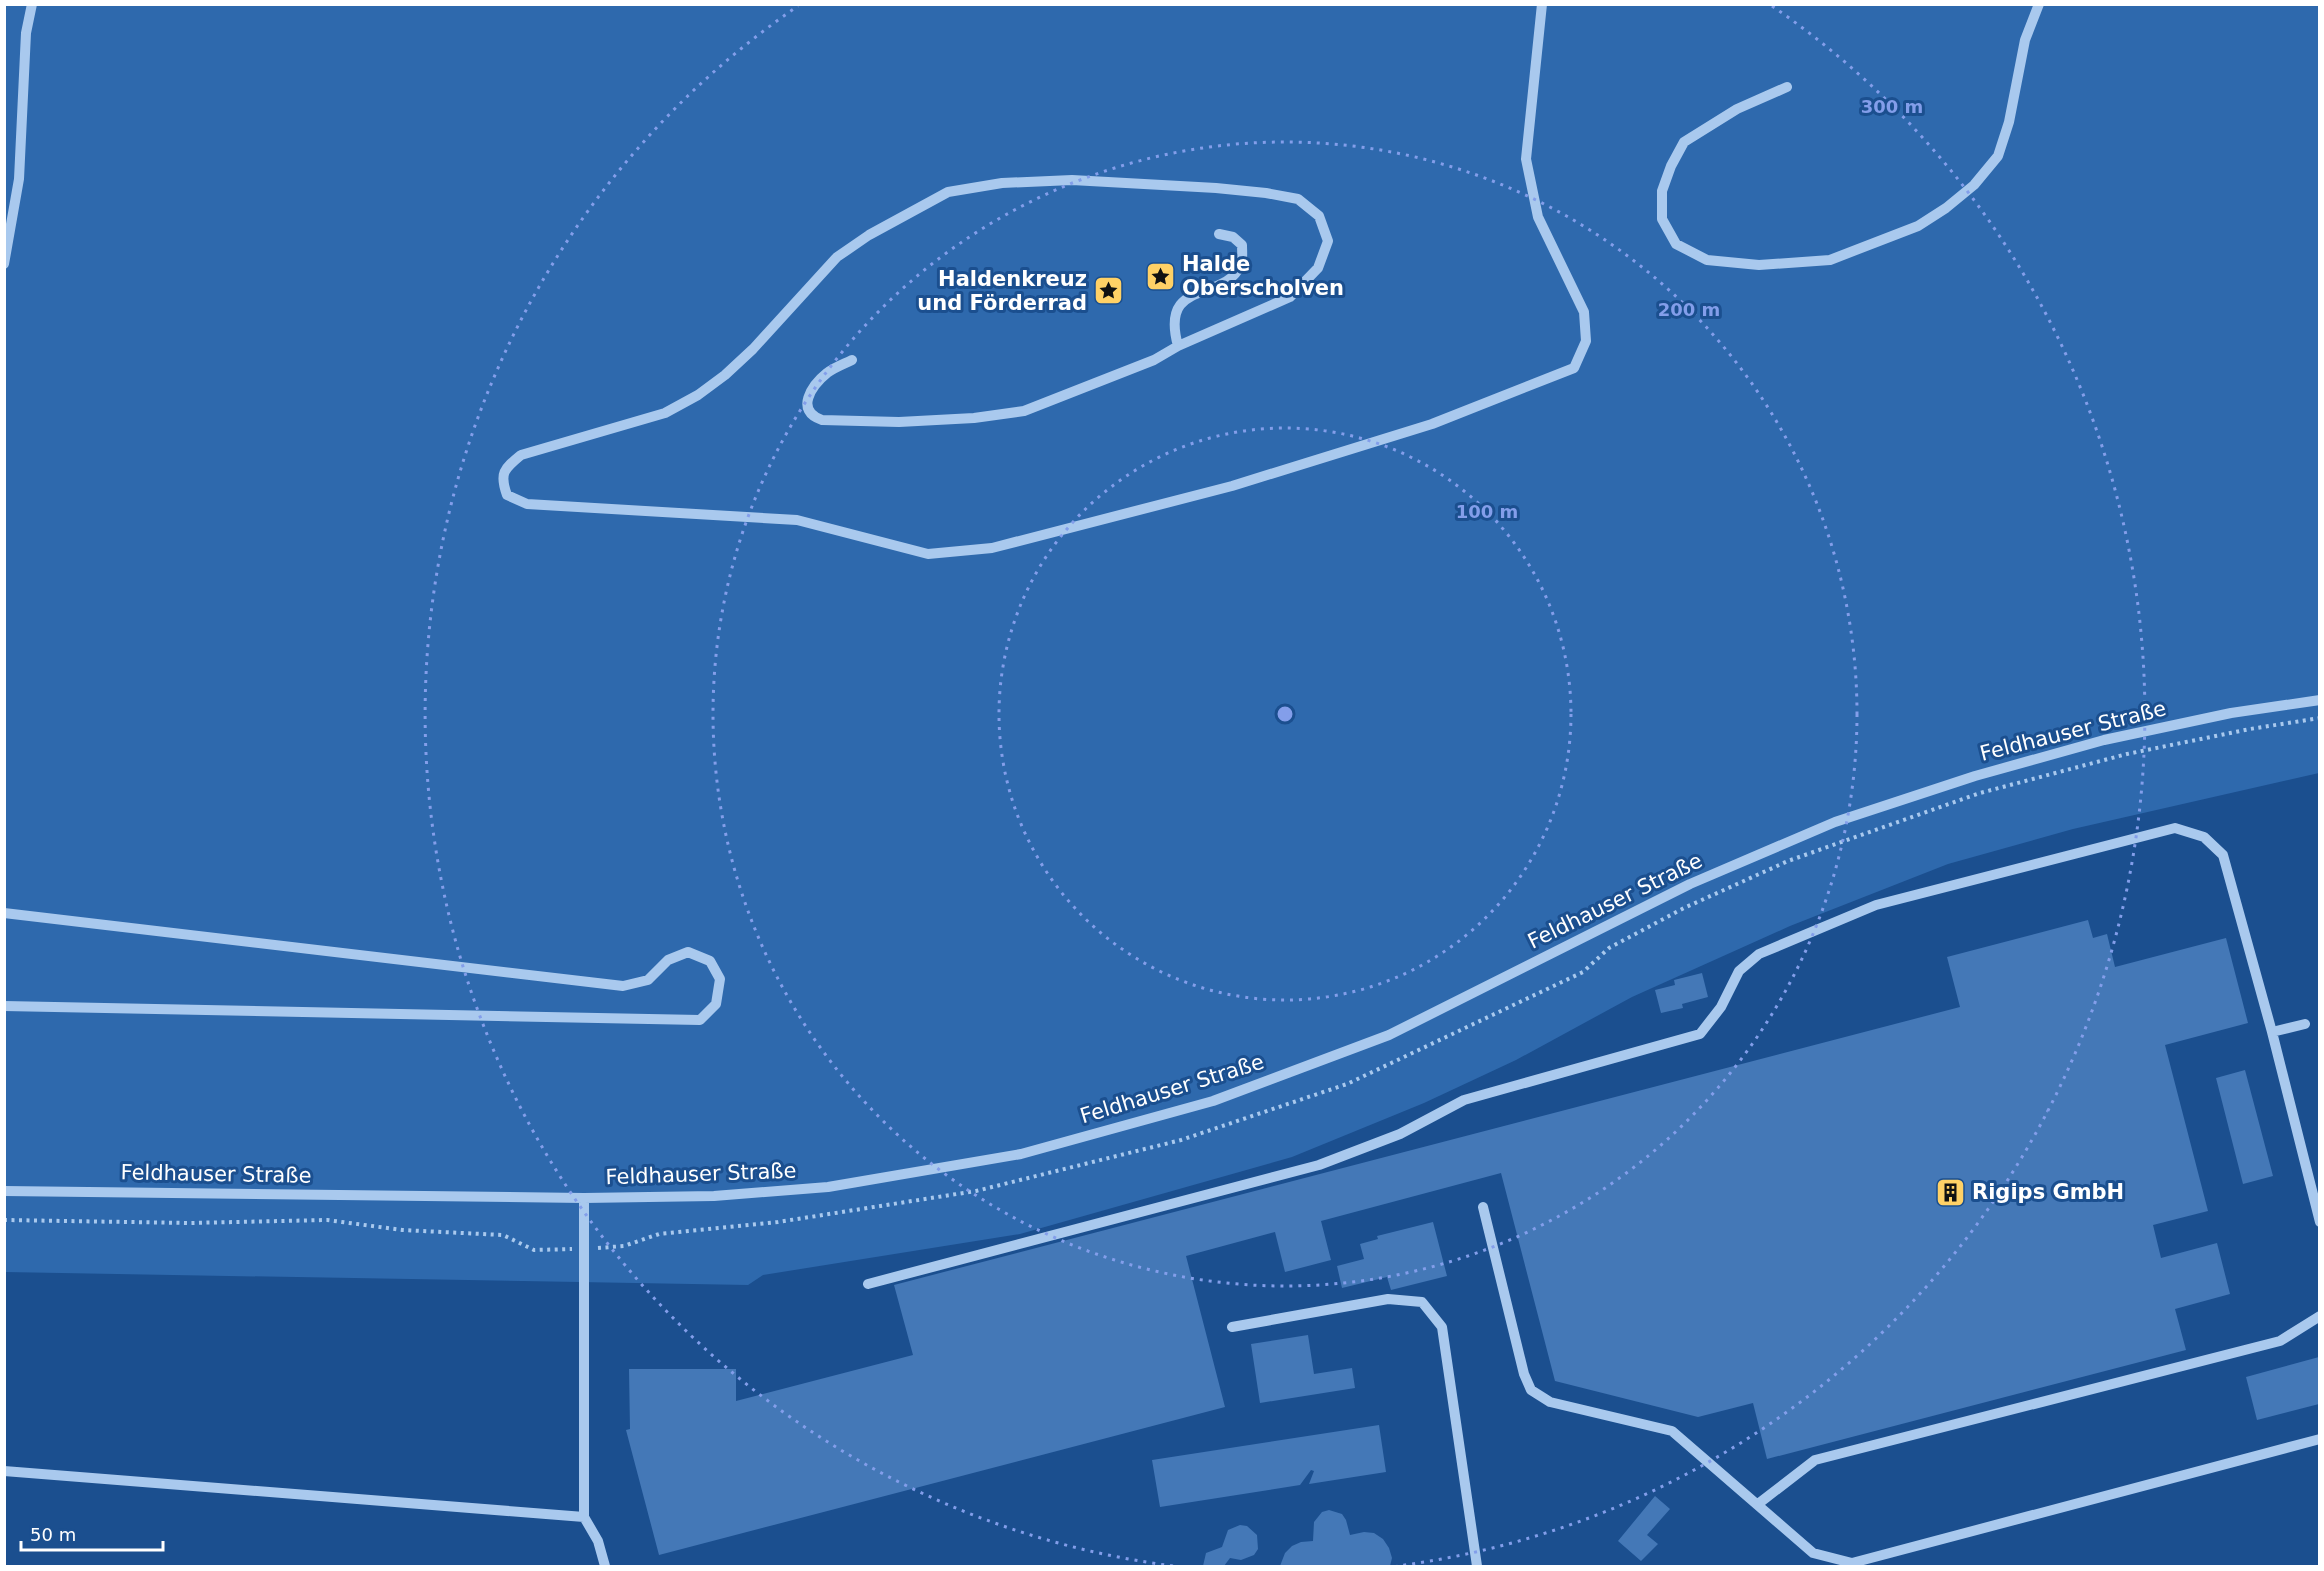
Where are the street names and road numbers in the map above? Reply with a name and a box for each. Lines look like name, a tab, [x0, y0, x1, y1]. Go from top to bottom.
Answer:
street label: Feldhauser Straße	[1977, 696, 2169, 766]
street label: Feldhauser Straße	[1524, 848, 1706, 954]
street label: Feldhauser Straße	[1077, 1050, 1267, 1128]
street label: Feldhauser Straße	[605, 1159, 797, 1189]
street label: Feldhauser Straße	[120, 1160, 312, 1188]

